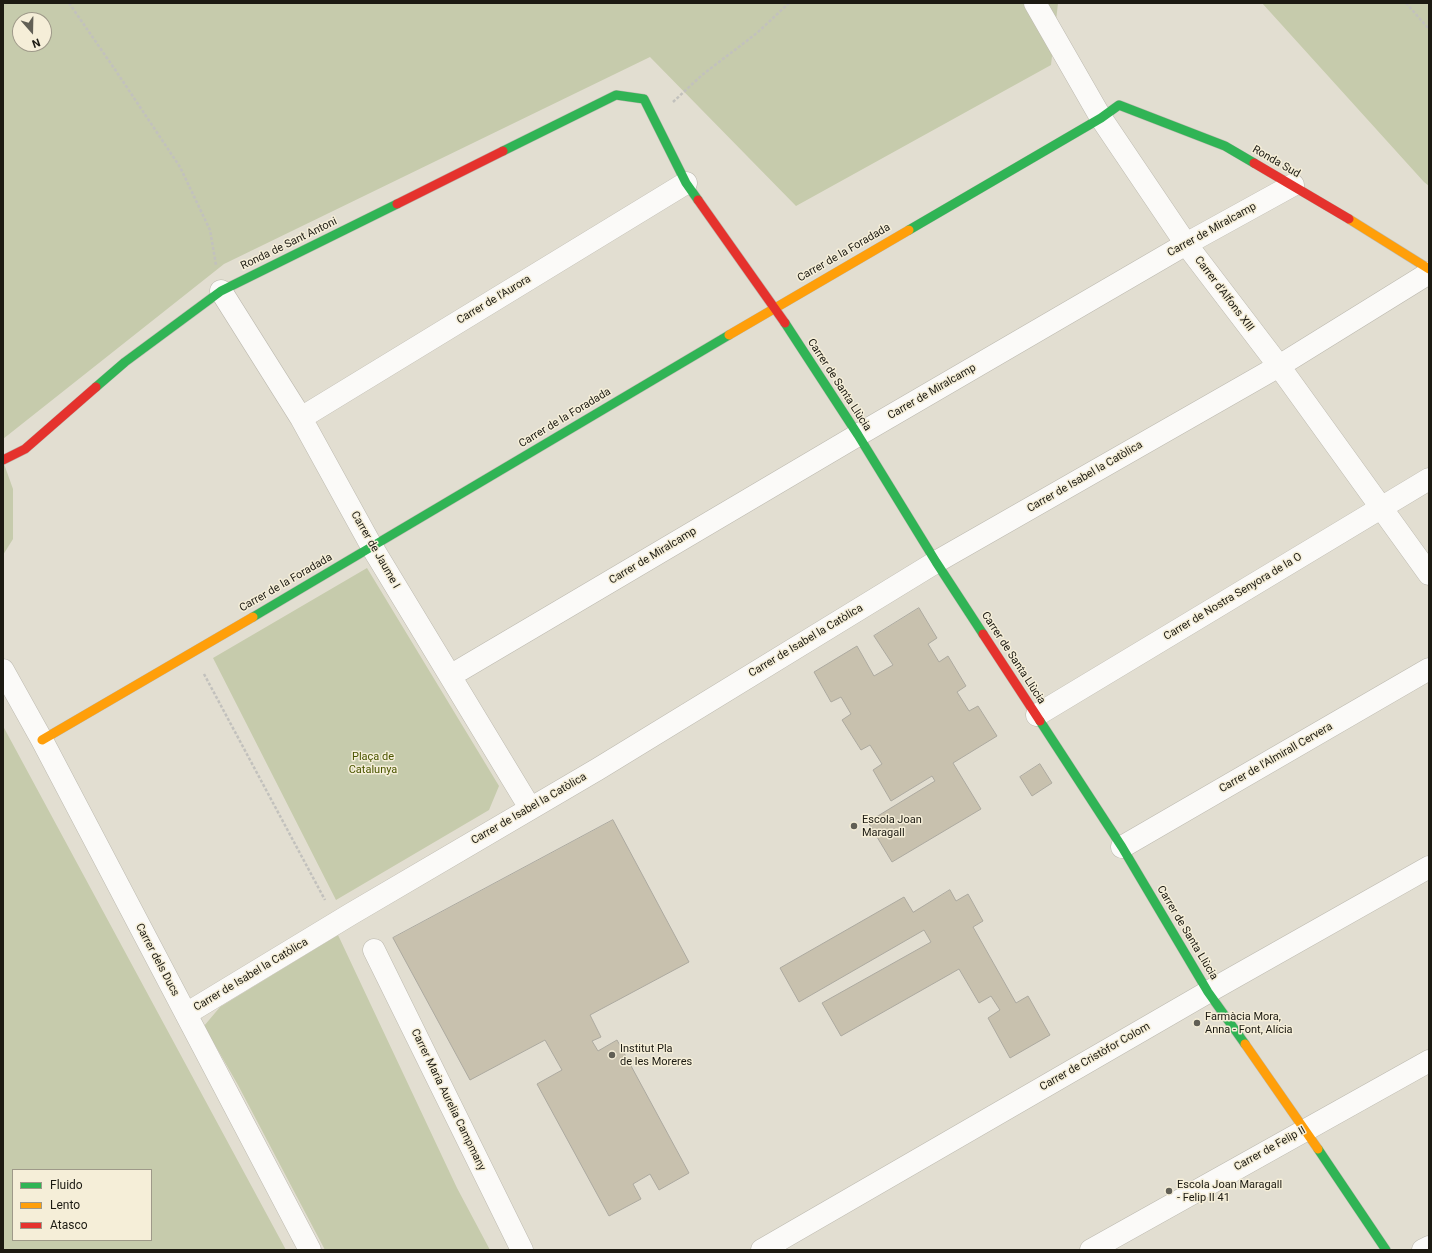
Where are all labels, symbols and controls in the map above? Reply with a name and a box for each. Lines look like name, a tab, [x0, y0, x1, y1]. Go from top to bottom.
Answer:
north arrow	[12, 12, 52, 52]
text: N	[30, 35, 42, 50]
street label: Ronda Sud	[1250, 143, 1302, 181]
street label: Carrer de Miralcamp	[1165, 200, 1259, 260]
street label: Ronda de Sant Antoni	[239, 215, 339, 273]
street label: Carrer de la Foradada	[795, 221, 893, 285]
street label: Carrer d'Alfons XIII	[1191, 254, 1257, 334]
street label: Carrer de l'Aurora	[455, 273, 533, 327]
street label: Carrer de Santa Llùcia	[804, 336, 874, 434]
street label: Carrer de Miralcamp	[886, 361, 978, 423]
street label: Carrer de la Foradada	[517, 385, 613, 451]
street label: Carrer de Isabel la Catòlica	[1025, 439, 1145, 515]
street label: Carrer de Jaume I	[348, 509, 402, 591]
street label: Carrer de Miralcamp	[607, 525, 699, 587]
street label: Carrer de Nostra Senyora de la O	[1161, 550, 1305, 644]
street label: Carrer de la Foradada	[237, 551, 335, 615]
street label: Carrer de Isabel la Catòlica	[746, 602, 866, 680]
street label: Carrer de Santa Llùcia	[978, 609, 1048, 707]
street label: Carrer de l'Almirall Cervera	[1217, 720, 1335, 796]
park label: Plaça de Catalunya	[349, 750, 397, 776]
street label: Carrer de Isabel la Catòlica	[469, 771, 589, 847]
place label: Escola Joan Maragall	[862, 813, 922, 839]
marker: Escola Joan Maragall	[849, 821, 859, 831]
street label: Carrer de Santa Llùcia	[1154, 884, 1220, 982]
street label: Carrer dels Ducs	[132, 921, 182, 999]
street label: Carrer de Isabel la Catòlica	[191, 936, 311, 1014]
place label: Farmàcia Mora, Anna - Font, Alícia	[1205, 1010, 1293, 1036]
marker: Farmàcia Mora, Anna - Font, Alícia	[1192, 1018, 1202, 1028]
street label: Carrer de Cristòfor Colom	[1038, 1020, 1152, 1094]
street label: Carrer Maria Aurelia Campmany	[408, 1027, 488, 1173]
place label: Institut Pla de les Moreres	[620, 1042, 692, 1068]
marker: Institut Pla de les Moreres	[607, 1050, 617, 1060]
street label: Carrer de Felip II	[1232, 1124, 1308, 1174]
legend	[12, 1169, 152, 1241]
text: Fluido	[50, 1178, 83, 1192]
place label: Escola Joan Maragall - Felip II 41	[1177, 1178, 1282, 1204]
marker: Escola Joan Maragall - Felip II 41	[1164, 1186, 1174, 1196]
text: Lento	[50, 1198, 80, 1212]
text: Atasco	[50, 1218, 88, 1232]

